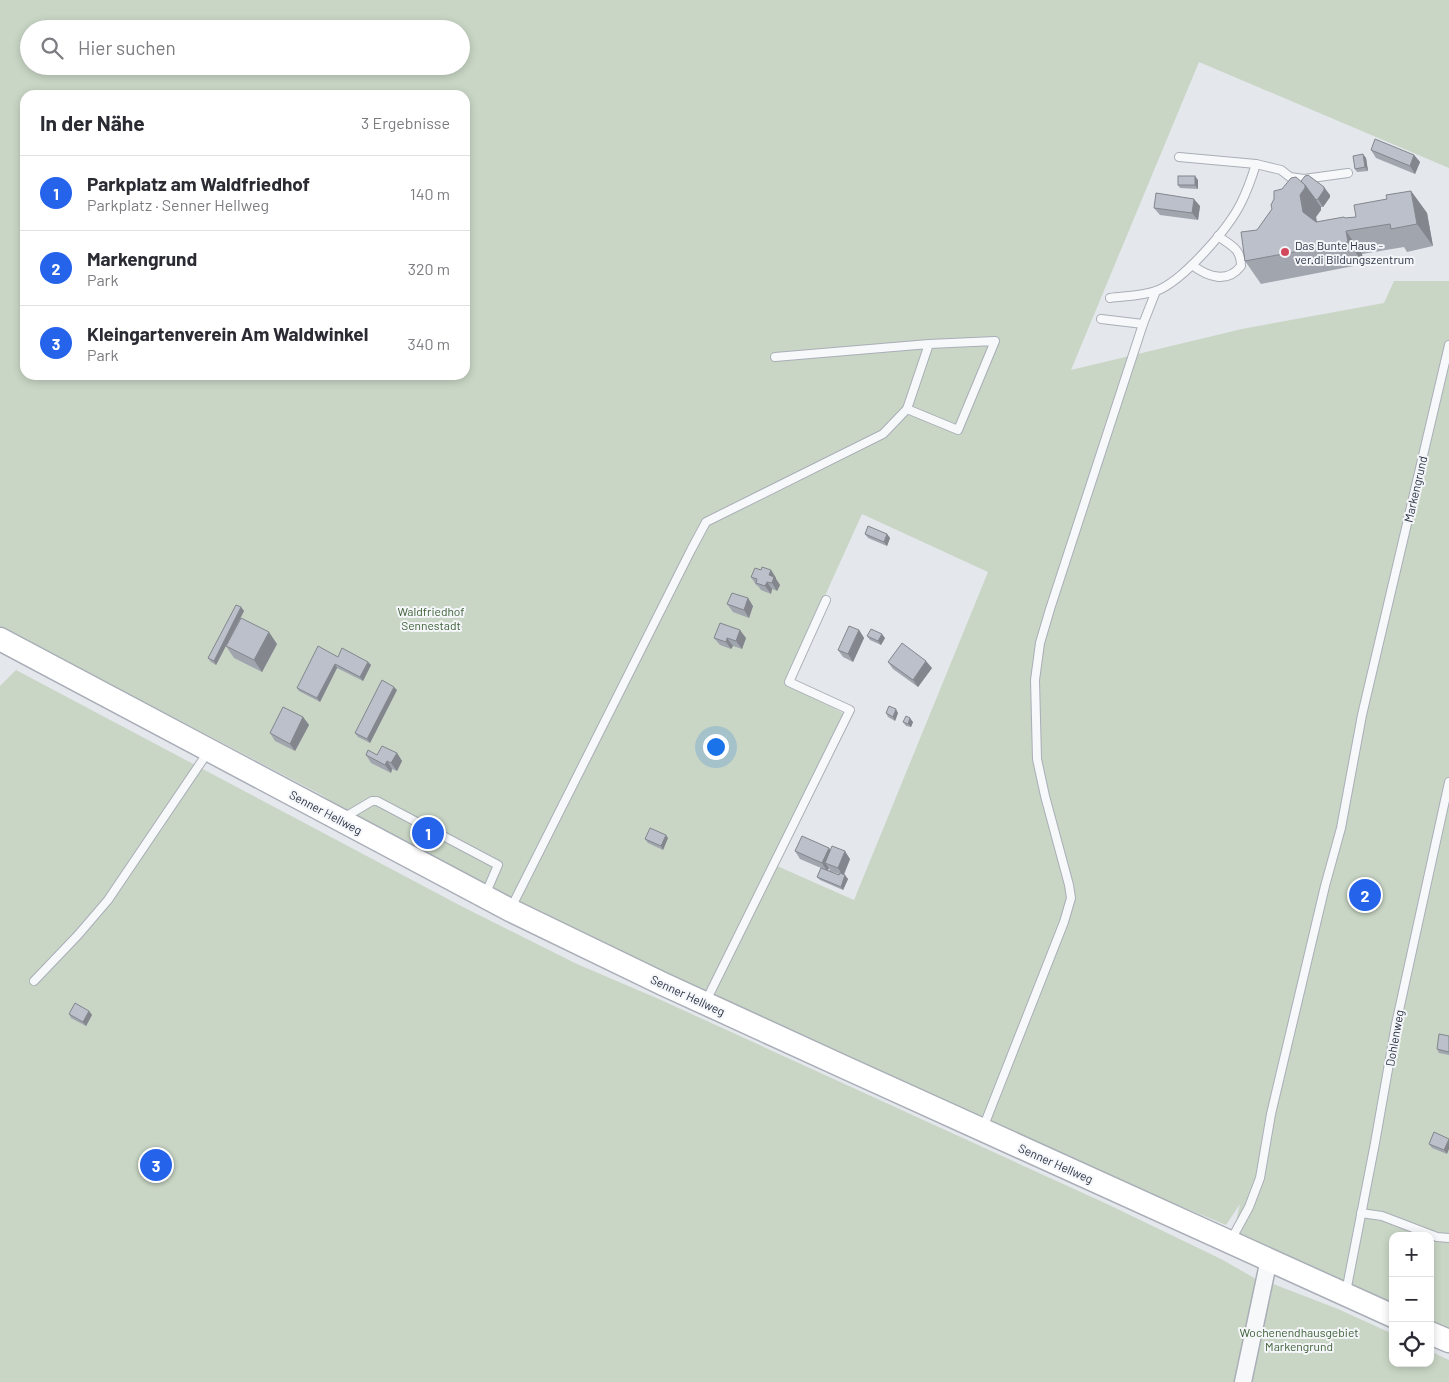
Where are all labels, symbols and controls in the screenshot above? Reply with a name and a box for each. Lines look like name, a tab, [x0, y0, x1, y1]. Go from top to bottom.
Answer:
search box	[20, 20, 470, 75]
icon: search	[38, 34, 66, 62]
text: Hier suchen	[78, 36, 176, 59]
text: In der Nähe	[40, 110, 145, 135]
text: 3 Ergebnisse	[361, 113, 450, 132]
text: Parkplatz am Waldfriedhof	[87, 172, 310, 195]
text: 1	[53, 184, 59, 203]
text: 140 m	[410, 184, 450, 203]
text: Parkplatz · Senner Hellweg	[87, 195, 269, 214]
place label: Das Bunte Haus - ver.di Bildungszentrum	[1295, 238, 1414, 266]
marker: Das Bunte Haus - ver.di Bildungszentrum	[1279, 246, 1291, 258]
text: Markengrund	[87, 247, 197, 270]
text: 2	[52, 259, 60, 278]
text: 320 m	[408, 259, 450, 278]
text: Park	[87, 270, 118, 289]
text: Kleingartenverein Am Waldwinkel	[87, 322, 368, 345]
text: 3	[52, 334, 60, 353]
text: 340 m	[407, 334, 450, 353]
text: Park	[87, 345, 118, 364]
street label: Markengrund	[1401, 454, 1429, 524]
park label: Waldfriedhof Sennestadt	[397, 604, 465, 632]
your location	[703, 734, 729, 760]
street label: Senner Hellweg	[287, 787, 365, 837]
pin: 1	[412, 814, 444, 852]
pin: 2	[1349, 876, 1381, 914]
street label: Senner Hellweg	[649, 972, 727, 1018]
street label: Dohlenweg	[1382, 1009, 1406, 1067]
street label: Senner Hellweg	[1016, 1140, 1096, 1186]
pin: 3	[140, 1146, 172, 1184]
map controls	[1389, 1232, 1434, 1367]
button: +	[1389, 1232, 1434, 1277]
button: −	[1389, 1277, 1434, 1322]
button: locate	[1389, 1322, 1434, 1367]
park label: Wochenendhausgebiet Markengrund	[1239, 1325, 1359, 1353]

